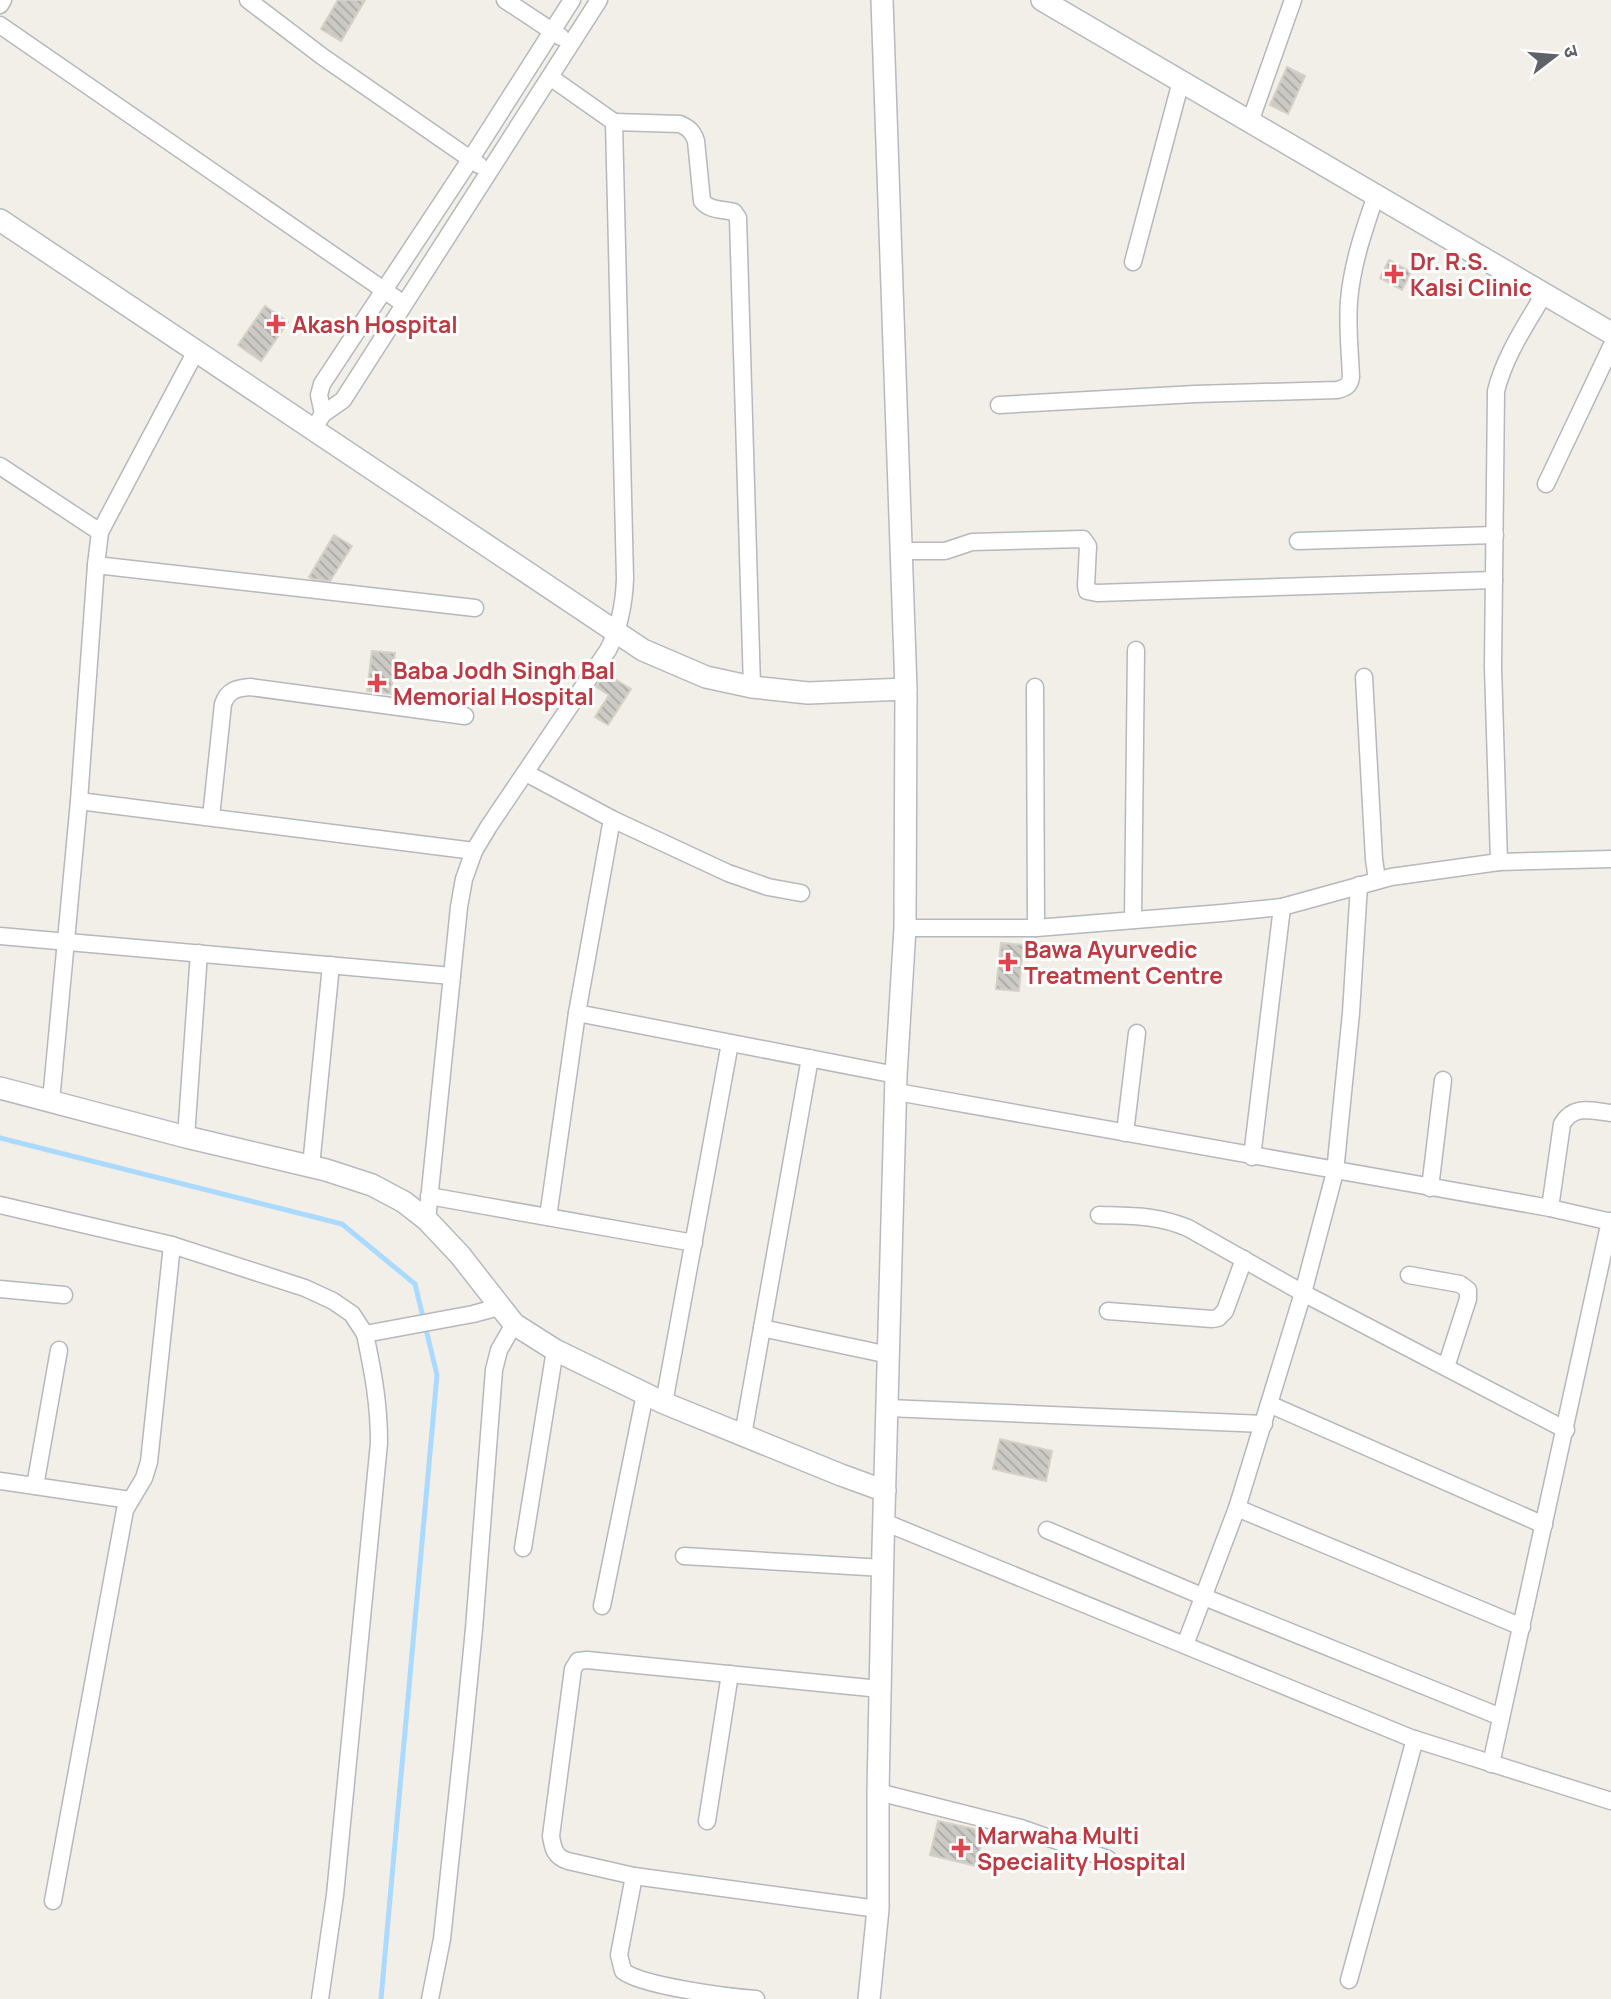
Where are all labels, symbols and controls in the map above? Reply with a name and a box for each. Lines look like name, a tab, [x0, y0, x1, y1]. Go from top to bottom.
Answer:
north arrow	[1520, 21, 1590, 91]
text: उ	[1557, 42, 1586, 61]
place label: Dr. R.S. Kalsi Clinic	[1410, 245, 1532, 303]
marker: Dr. R.S. Kalsi Clinic	[1384, 264, 1404, 284]
place label: Akash Hospital	[292, 308, 458, 340]
marker: Akash Hospital	[266, 314, 286, 334]
place label: Baba Jodh Singh Bal Memorial Hospital	[393, 654, 615, 712]
marker: Baba Jodh Singh Bal Memorial Hospital	[367, 673, 387, 693]
place label: Bawa Ayurvedic Treatment Centre	[1024, 933, 1223, 991]
marker: Bawa Ayurvedic Treatment Centre	[998, 952, 1018, 972]
place label: Marwaha Multi Speciality Hospital	[977, 1819, 1186, 1877]
marker: Marwaha Multi Speciality Hospital	[951, 1838, 971, 1858]

